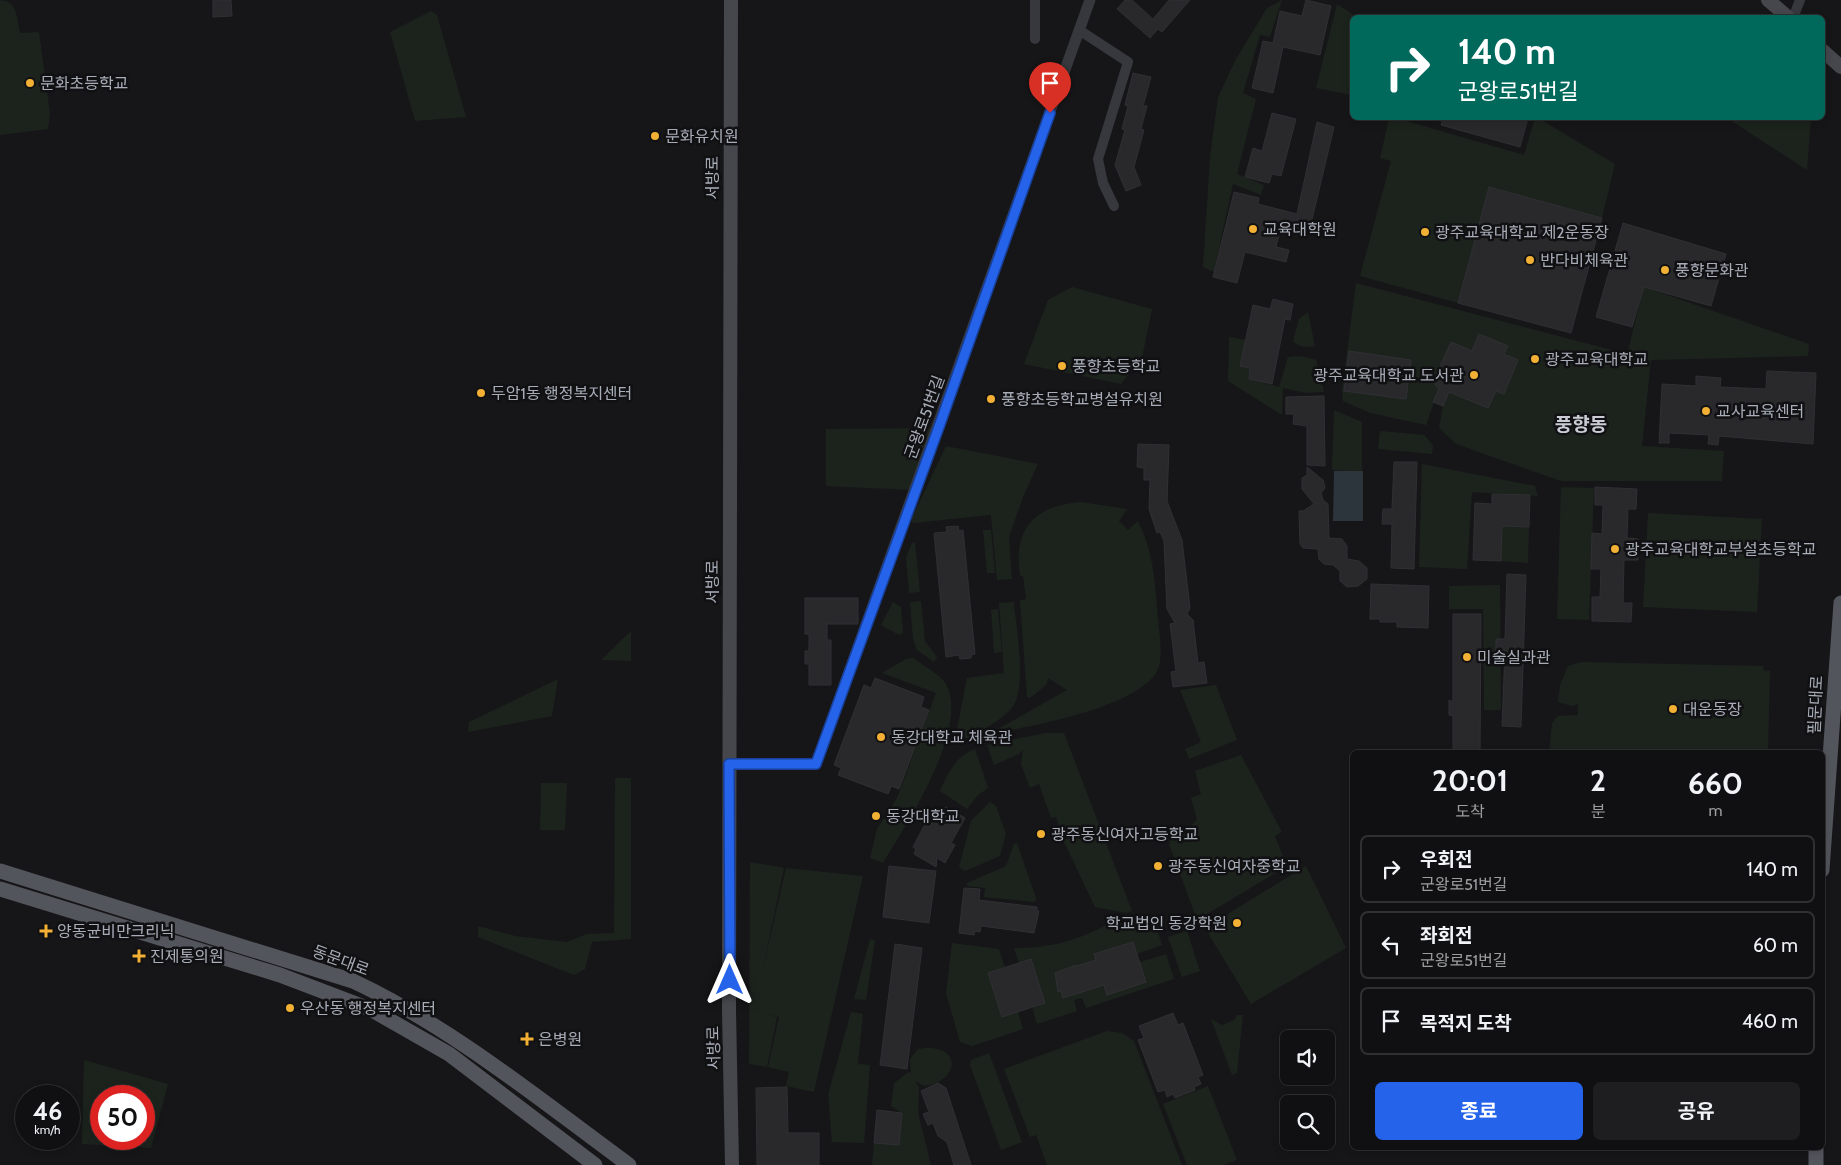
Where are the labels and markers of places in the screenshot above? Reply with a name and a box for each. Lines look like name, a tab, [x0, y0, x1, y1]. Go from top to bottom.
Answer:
pin	[1029, 62, 1071, 113]
place label: 문화초등학교	[40, 74, 128, 93]
marker: 문화초등학교	[24, 77, 36, 89]
place label: 문화유치원	[665, 127, 739, 146]
marker: 문화유치원	[649, 130, 661, 142]
place label: 교육대학원	[1263, 220, 1337, 239]
marker: 교육대학원	[1247, 223, 1259, 235]
place label: 광주교육대학교 제2운동장	[1435, 223, 1609, 242]
marker: 광주교육대학교 제2운동장	[1419, 226, 1431, 238]
place label: 반다비체육관	[1540, 251, 1629, 270]
marker: 반다비체육관	[1524, 254, 1536, 266]
place label: 풍향문화관	[1675, 261, 1749, 280]
marker: 풍향문화관	[1659, 264, 1671, 276]
place label: 광주교육대학교	[1545, 350, 1648, 369]
marker: 광주교육대학교	[1529, 353, 1541, 365]
place label: 풍향초등학교	[1072, 357, 1160, 376]
marker: 풍향초등학교	[1056, 360, 1068, 372]
place label: 광주교육대학교 도서관	[1313, 366, 1464, 385]
marker: 광주교육대학교 도서관	[1468, 369, 1480, 381]
place label: 두암1동 행정복지센터	[491, 384, 632, 403]
marker: 두암1동 행정복지센터	[475, 387, 487, 399]
place label: 풍향초등학교병설유치원	[1001, 390, 1163, 409]
marker: 풍향초등학교병설유치원	[985, 393, 997, 405]
place label: 교사교육센터	[1716, 402, 1804, 421]
marker: 교사교육센터	[1700, 405, 1712, 417]
place label: 광주교육대학교부설초등학교	[1625, 540, 1816, 559]
marker: 광주교육대학교부설초등학교	[1609, 543, 1621, 555]
place label: 미술실과관	[1477, 648, 1551, 667]
marker: 미술실과관	[1461, 651, 1473, 663]
place label: 대운동장	[1683, 700, 1742, 719]
marker: 대운동장	[1667, 703, 1679, 715]
place label: 동강대학교 체육관	[891, 728, 1013, 747]
marker: 동강대학교 체육관	[875, 731, 887, 743]
place label: 동강대학교	[886, 807, 960, 826]
marker: 동강대학교	[870, 810, 882, 822]
place label: 광주동신여자고등학교	[1051, 825, 1198, 844]
marker: 광주동신여자고등학교	[1035, 828, 1047, 840]
place label: 광주동신여자중학교	[1168, 857, 1300, 876]
marker: 광주동신여자중학교	[1152, 860, 1164, 872]
place label: 학교법인 동강학원	[1106, 914, 1227, 933]
marker: 학교법인 동강학원	[1231, 917, 1243, 929]
place label: 양동균비만크리닉	[57, 922, 175, 941]
marker: 양동균비만크리닉	[39, 924, 53, 938]
place label: 진제통의원	[150, 947, 224, 966]
marker: 진제통의원	[132, 949, 146, 963]
place label: 우산동 행정복지센터	[300, 999, 436, 1018]
marker: 우산동 행정복지센터	[284, 1002, 296, 1014]
place label: 은병원	[538, 1030, 582, 1049]
marker: 은병원	[520, 1032, 534, 1046]

